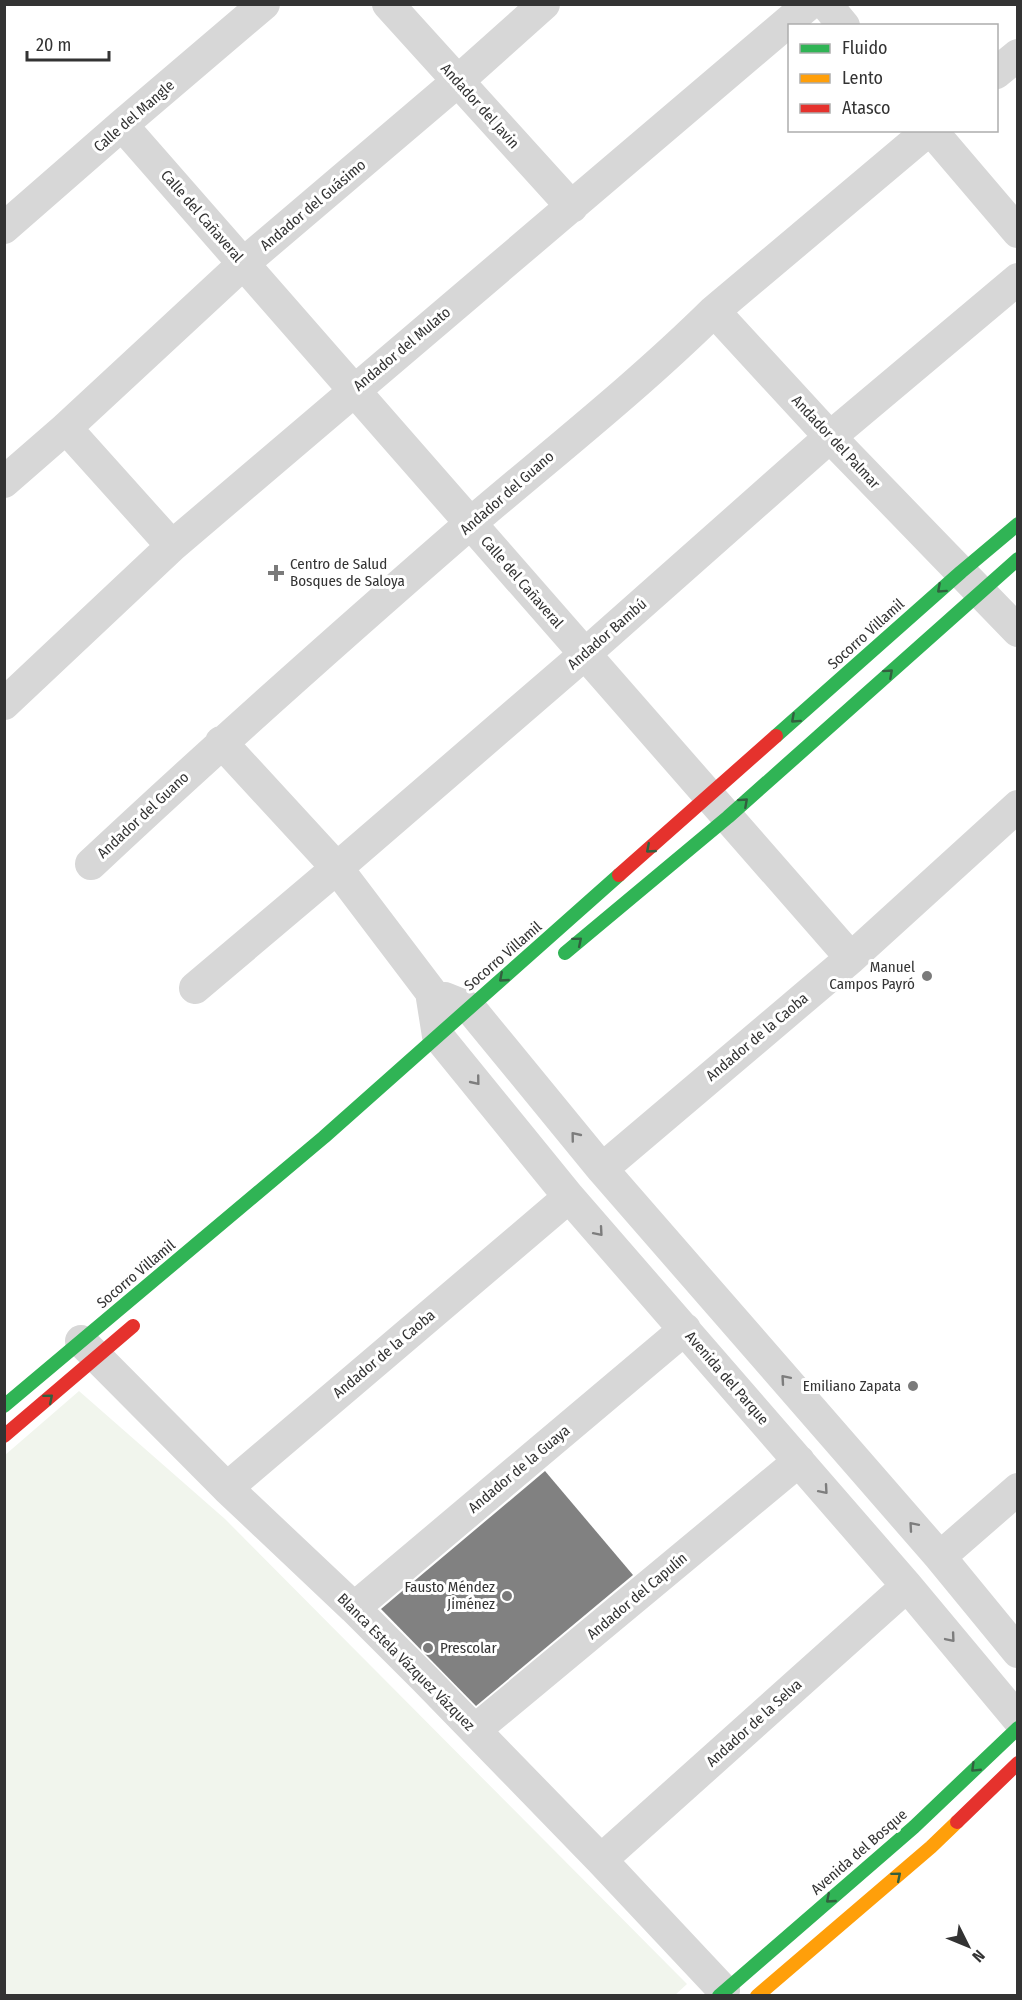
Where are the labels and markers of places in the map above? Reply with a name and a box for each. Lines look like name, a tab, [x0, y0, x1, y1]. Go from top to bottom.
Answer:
place label: Centro de Salud Bosques de Saloya	[290, 555, 405, 590]
marker: Centro de Salud Bosques de Saloya	[267, 564, 285, 582]
place label: Manuel Campos Payró	[829, 958, 915, 993]
marker: Manuel Campos Payró	[920, 969, 934, 983]
place label: Emiliano Zapata	[803, 1377, 901, 1395]
marker: Emiliano Zapata	[906, 1379, 920, 1393]
place label: Fausto Méndez Jiménez	[404, 1578, 495, 1613]
marker: Fausto Méndez Jiménez	[500, 1589, 514, 1603]
place label: Prescolar	[440, 1639, 497, 1657]
marker: Prescolar	[421, 1641, 435, 1655]

